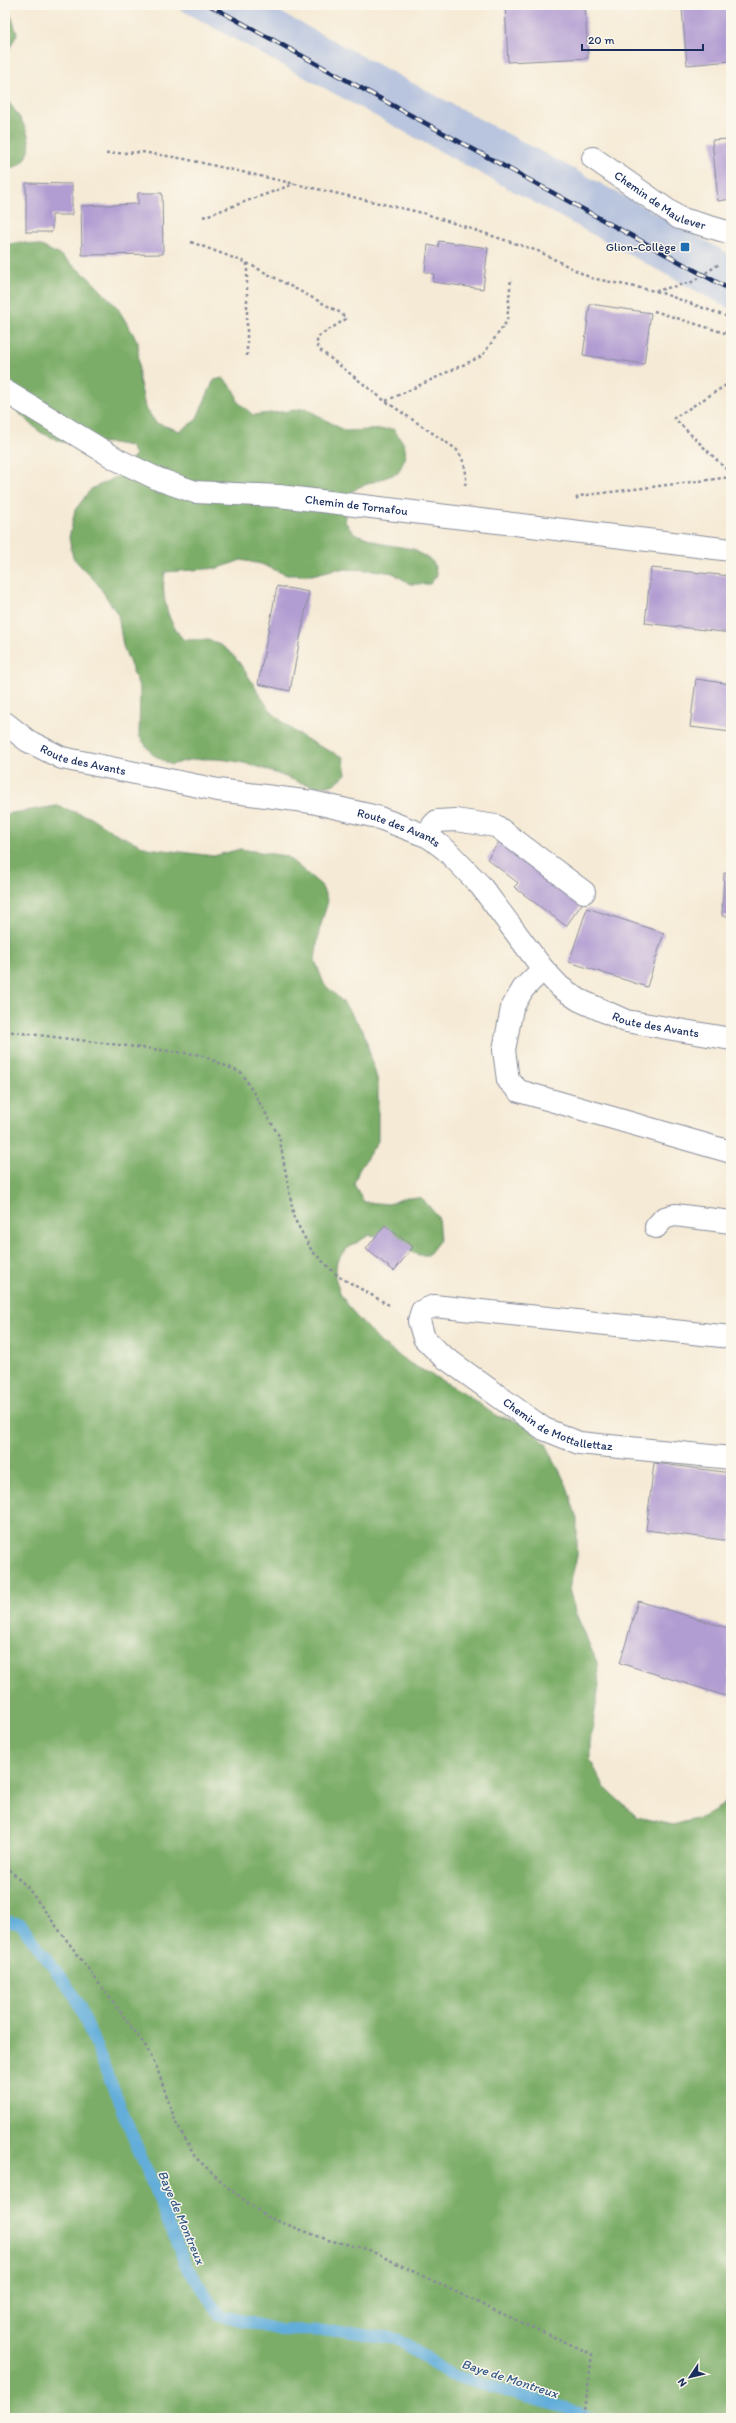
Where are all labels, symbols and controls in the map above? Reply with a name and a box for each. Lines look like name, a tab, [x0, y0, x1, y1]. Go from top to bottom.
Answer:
scale bar	[582, 26, 703, 52]
text: 20 m	[588, 33, 615, 47]
street label: Chemin de Maulever	[612, 168, 708, 232]
place label: Glion-Collège	[606, 240, 676, 254]
marker: Glion-Collège	[679, 241, 691, 253]
street label: Chemin de Tornafou	[304, 492, 409, 518]
street label: Route des Avants	[38, 741, 127, 778]
street label: Route des Avants	[356, 806, 443, 850]
street label: Route des Avants	[610, 1009, 700, 1040]
street label: Chemin de Mottallettaz	[500, 1395, 614, 1453]
water label: Baye de Montreux	[155, 2168, 209, 2268]
water label: Baye de Montreux	[460, 2356, 561, 2402]
north arrow	[670, 2357, 710, 2397]
text: N	[675, 2376, 690, 2389]

